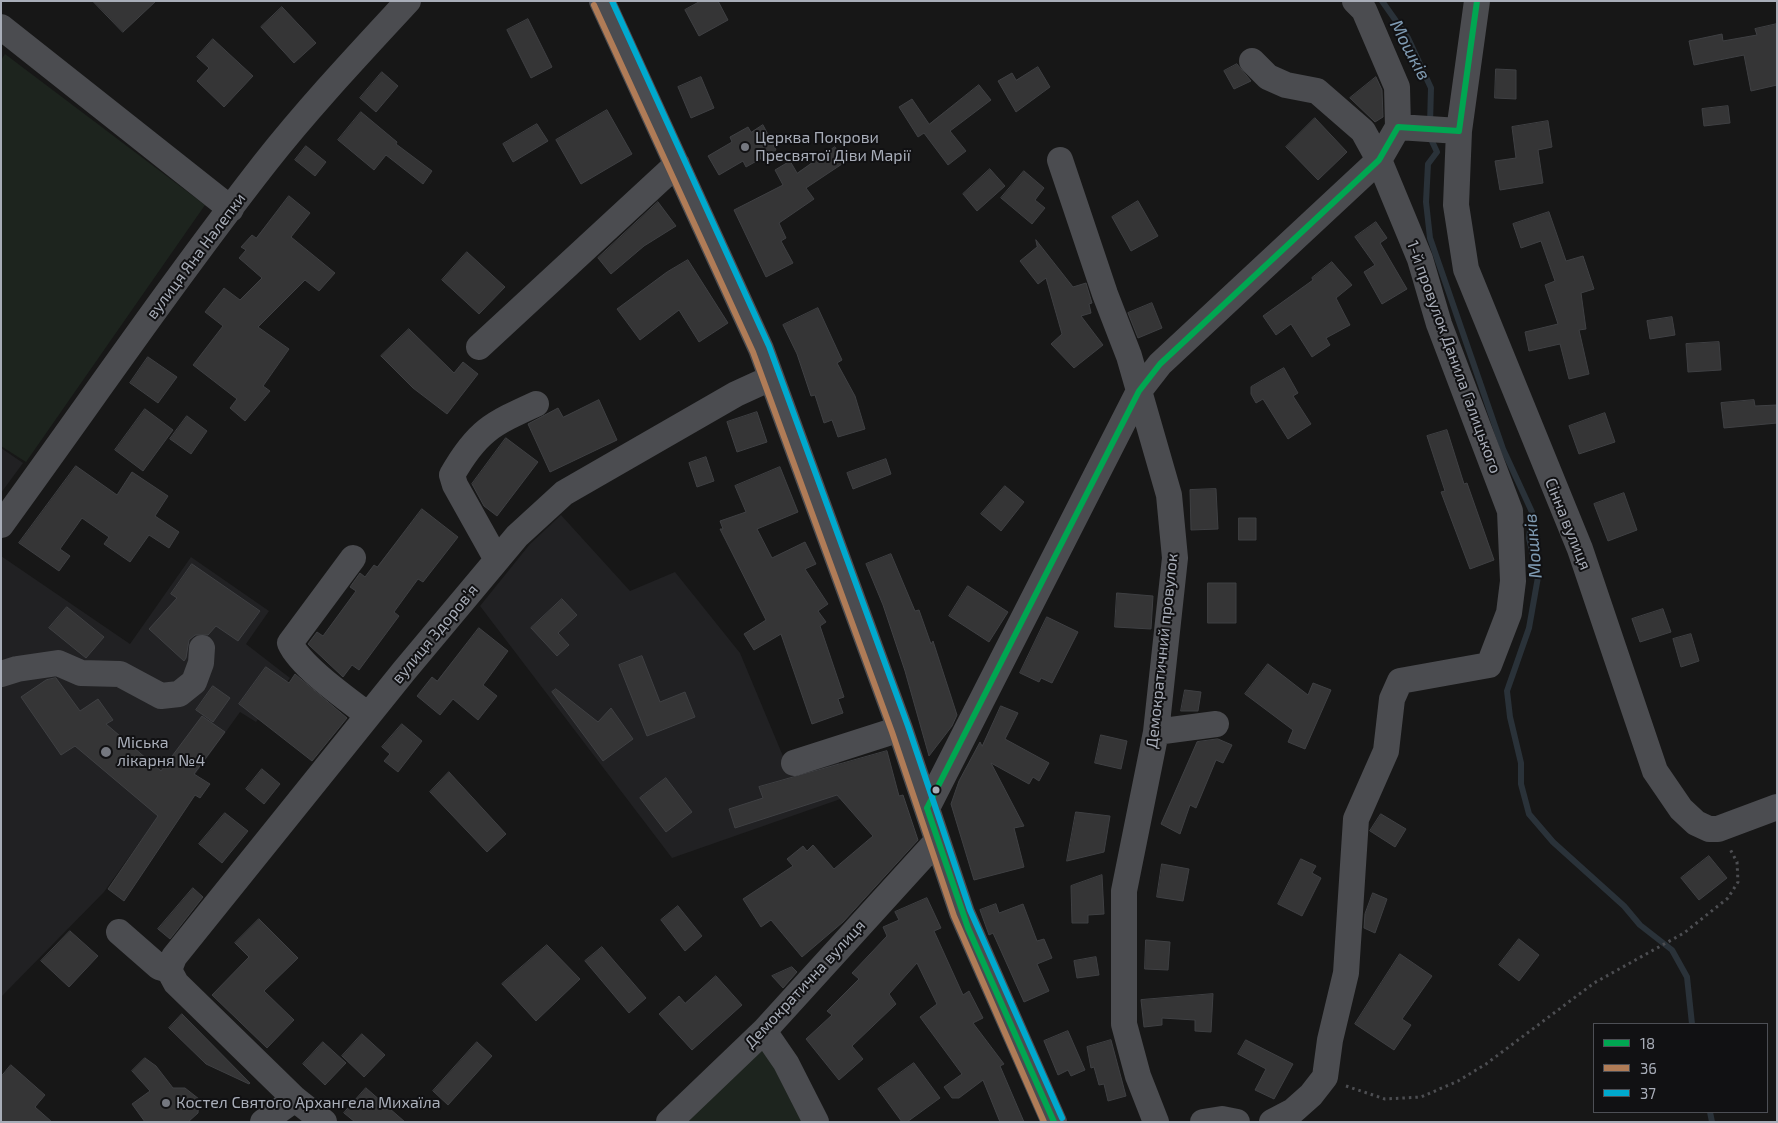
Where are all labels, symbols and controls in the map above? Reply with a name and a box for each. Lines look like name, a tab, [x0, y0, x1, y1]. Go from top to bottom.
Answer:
water label: Мошків	[1385, 16, 1435, 84]
place label: Церква Покрови Пресвятої Діви Марії	[755, 128, 911, 166]
marker: Церква Покрови Пресвятої Діви Марії	[739, 141, 751, 153]
street label: вулиця Яна Налепки	[142, 189, 250, 323]
street label: 1-й провулок Данила Галицького	[1403, 238, 1505, 476]
street label: Сінна вулиця	[1541, 475, 1595, 573]
water label: Мошків	[1519, 513, 1547, 579]
street label: Демократичний провулок	[1142, 553, 1182, 749]
street label: вулиця Здоровʼя	[388, 580, 482, 688]
place label: Міська лікарня №4	[117, 733, 205, 771]
marker: Міська лікарня №4	[99, 745, 113, 759]
unlabelled marker	[931, 785, 941, 795]
street label: Демократична вулиця	[741, 916, 869, 1052]
legend	[1593, 1023, 1768, 1113]
text: 18	[1640, 1034, 1655, 1052]
text: 36	[1640, 1059, 1657, 1077]
text: 37	[1640, 1084, 1656, 1102]
place label: Костел Святого Архангела Михаїла	[176, 1093, 441, 1113]
marker: Костел Святого Архангела Михаїла	[160, 1097, 172, 1109]

